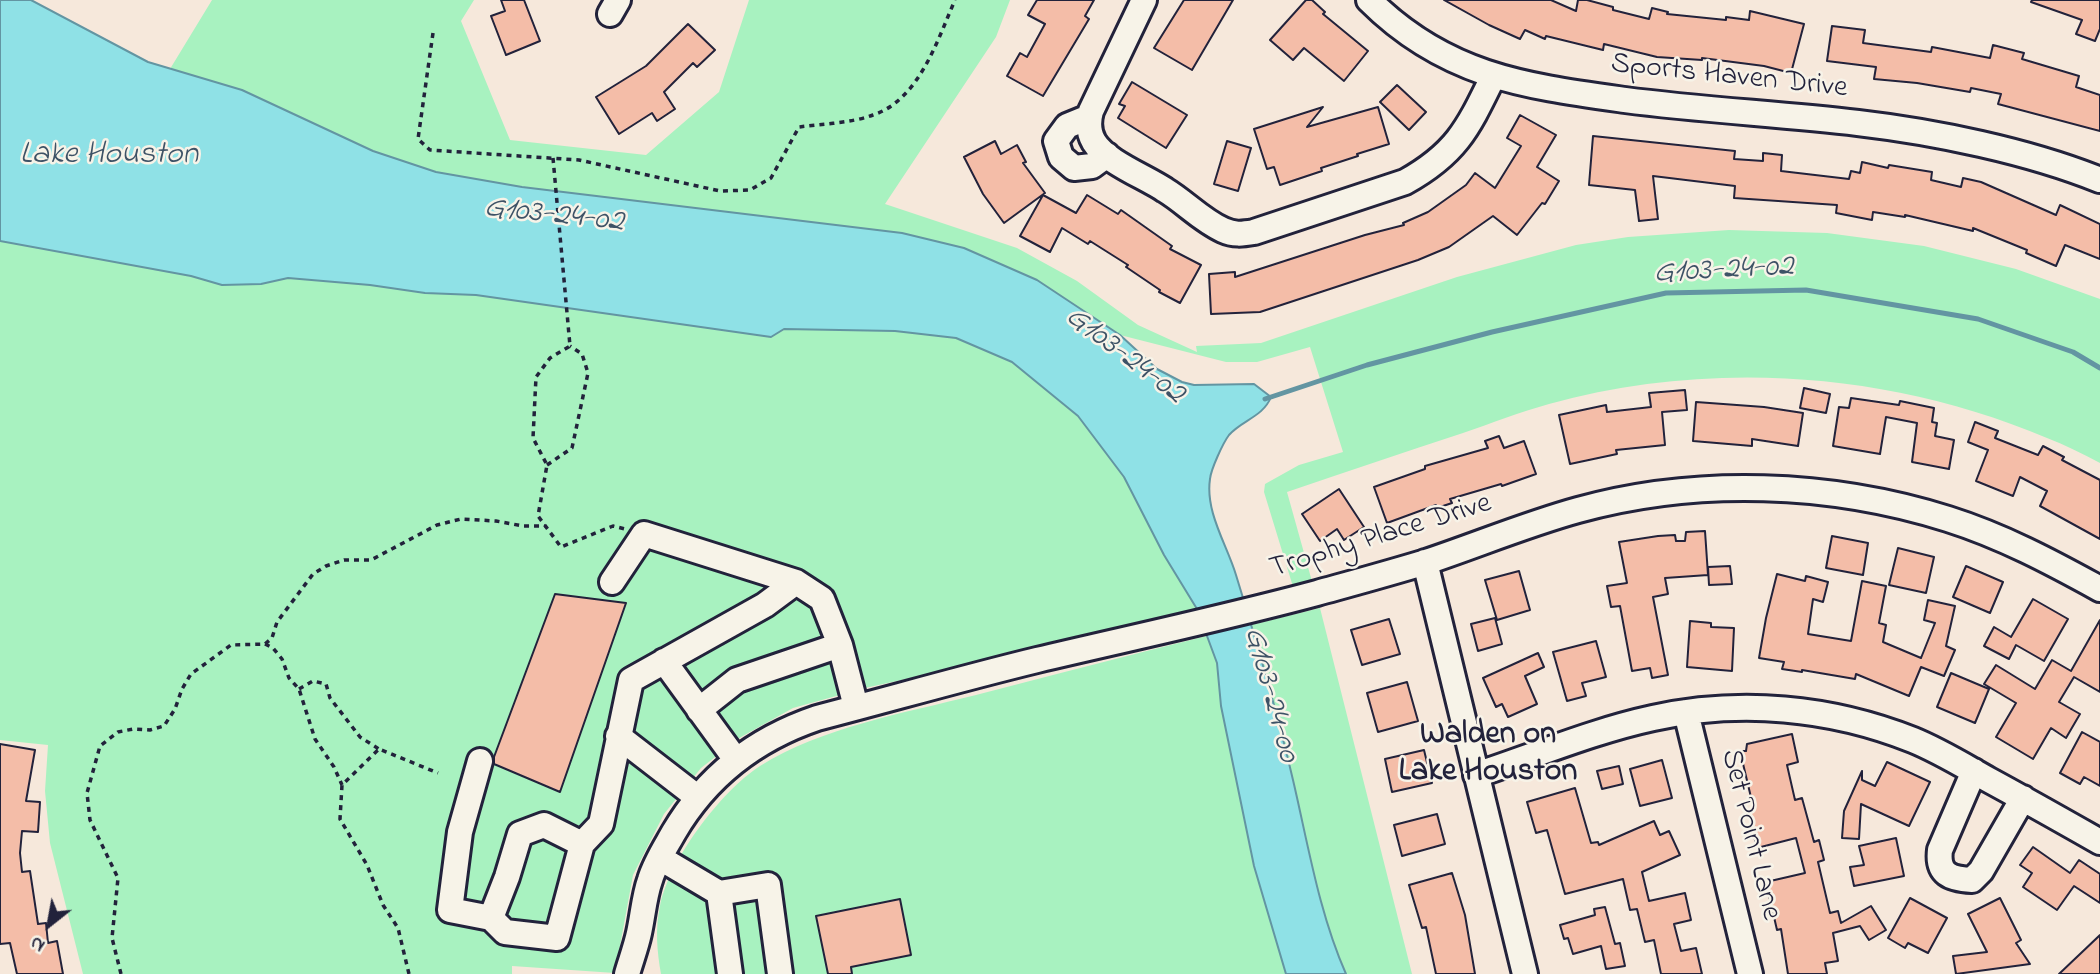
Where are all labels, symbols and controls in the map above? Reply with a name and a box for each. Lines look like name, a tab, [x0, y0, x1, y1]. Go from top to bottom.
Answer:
street label: Sports Haven Drive	[1609, 48, 1849, 108]
water label: Lake Houston	[20, 138, 198, 176]
water label: G103-24-02	[482, 191, 626, 243]
water label: G103-24-02	[1653, 249, 1795, 295]
water label: G103-24-02	[1057, 300, 1191, 414]
street label: Trophy Place Drive	[1266, 487, 1496, 589]
water label: G103-24-00	[1233, 623, 1305, 767]
district label: Walden on Lake Houston	[1399, 718, 1577, 793]
street label: Set Point Lane	[1710, 746, 1788, 924]
north arrow	[14, 890, 84, 960]
text: N	[25, 929, 50, 958]

